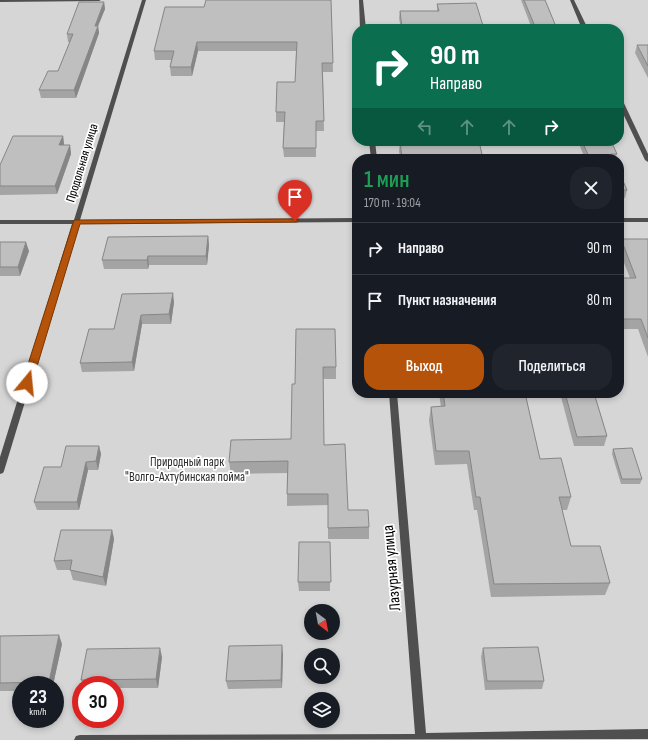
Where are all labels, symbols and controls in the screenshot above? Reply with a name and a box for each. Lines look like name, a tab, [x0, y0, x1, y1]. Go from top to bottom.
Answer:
text: 90 m	[430, 39, 480, 72]
icon: right	[364, 40, 416, 92]
text: Направо	[430, 73, 482, 94]
icon: left	[414, 116, 436, 138]
icon: ahead	[456, 116, 478, 138]
icon: ahead	[498, 116, 520, 138]
icon: right	[540, 116, 562, 138]
street label: Продольная улица	[62, 122, 102, 204]
text: 1 мин	[364, 165, 409, 194]
button: close	[570, 167, 612, 209]
pin	[278, 180, 312, 221]
icon: arrive	[284, 186, 306, 208]
text: 170 m · 19:04	[364, 195, 421, 211]
icon: right	[364, 238, 386, 260]
text: Направо	[398, 239, 444, 258]
text: 90 m	[587, 239, 612, 258]
icon: arrive	[364, 290, 386, 312]
text: Пункт назначения	[398, 291, 496, 310]
text: 80 m	[587, 291, 612, 310]
button: Выход	[364, 344, 484, 390]
button: Поделиться	[492, 344, 612, 390]
position arrow	[6.0, 362, 48.0, 404]
park label: Природный парк "Волго-Ахтубинская пойма"	[125, 454, 249, 485]
street label: Лазурная улица	[379, 524, 405, 612]
north arrow	[304, 604, 340, 640]
map controls	[304, 604, 340, 728]
button: search	[304, 648, 340, 684]
speed limit sign: 30	[72, 676, 124, 728]
text: 23	[29, 685, 47, 709]
button: layers	[304, 692, 340, 728]
text: km/h	[29, 706, 47, 718]

